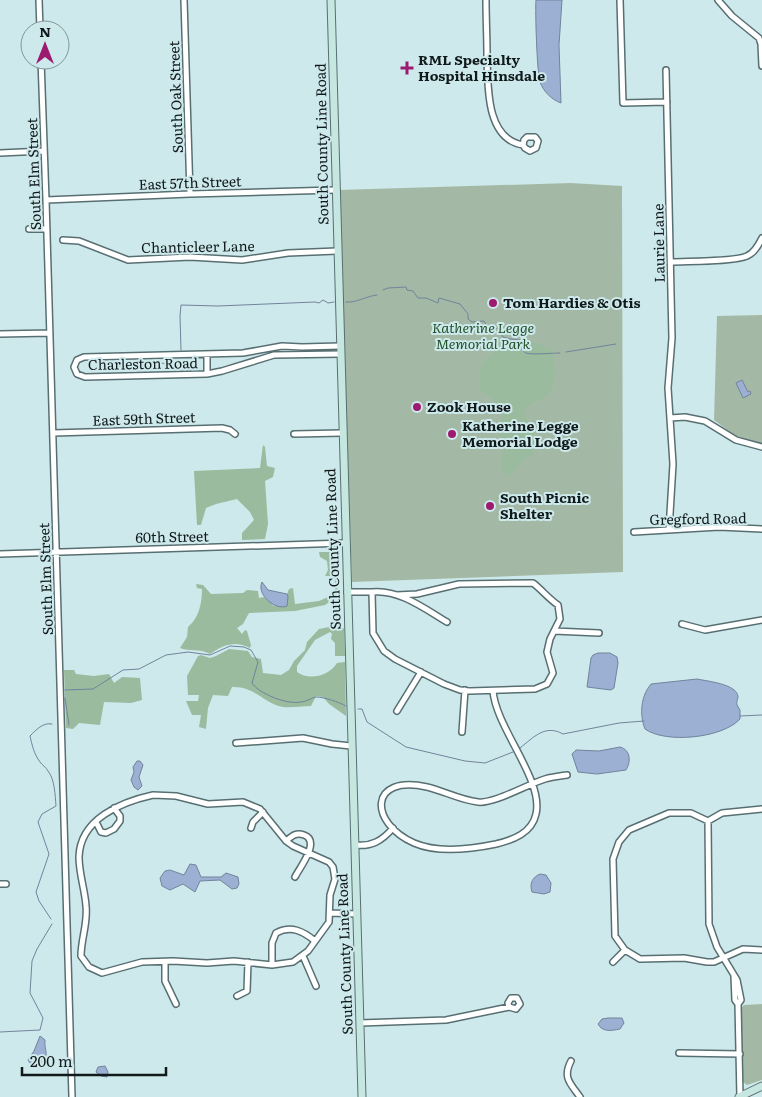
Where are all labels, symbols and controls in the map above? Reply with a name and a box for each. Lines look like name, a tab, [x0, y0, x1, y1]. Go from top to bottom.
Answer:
north arrow	[20, 20, 70, 70]
text: N	[39, 21, 51, 41]
street label: South Oak Street	[163, 40, 187, 153]
place label: RML Specialty Hospital Hinsdale	[418, 49, 545, 85]
marker: RML Specialty Hospital Hinsdale	[400, 61, 414, 75]
street label: South County Line Road	[310, 63, 332, 225]
street label: South Elm Street	[21, 117, 45, 231]
street label: East 57th Street	[138, 170, 242, 194]
street label: Laurie Lane	[647, 203, 669, 283]
street label: Chanticleer Lane	[141, 235, 255, 257]
place label: Tom Hardies & Otis	[503, 292, 641, 312]
marker: Tom Hardies & Otis	[487, 297, 499, 309]
park label: Katherine Legge Memorial Park	[432, 317, 534, 353]
street label: Charleston Road	[88, 352, 199, 374]
place label: Zook House	[427, 396, 511, 416]
marker: Zook House	[411, 401, 423, 413]
street label: East 59th Street	[92, 406, 196, 430]
place label: Katherine Legge Memorial Lodge	[462, 415, 579, 451]
marker: Katherine Legge Memorial Lodge	[446, 428, 458, 440]
street label: South County Line Road	[319, 468, 345, 630]
place label: South Picnic Shelter	[500, 487, 590, 523]
marker: South Picnic Shelter	[484, 500, 496, 512]
street label: Gregford Road	[649, 507, 747, 529]
street label: South Elm Street	[33, 522, 57, 636]
street label: 60th Street	[135, 525, 209, 547]
street label: South County Line Road	[331, 873, 357, 1035]
scale bar	[22, 1044, 166, 1076]
text: 200 m	[30, 1049, 73, 1072]

